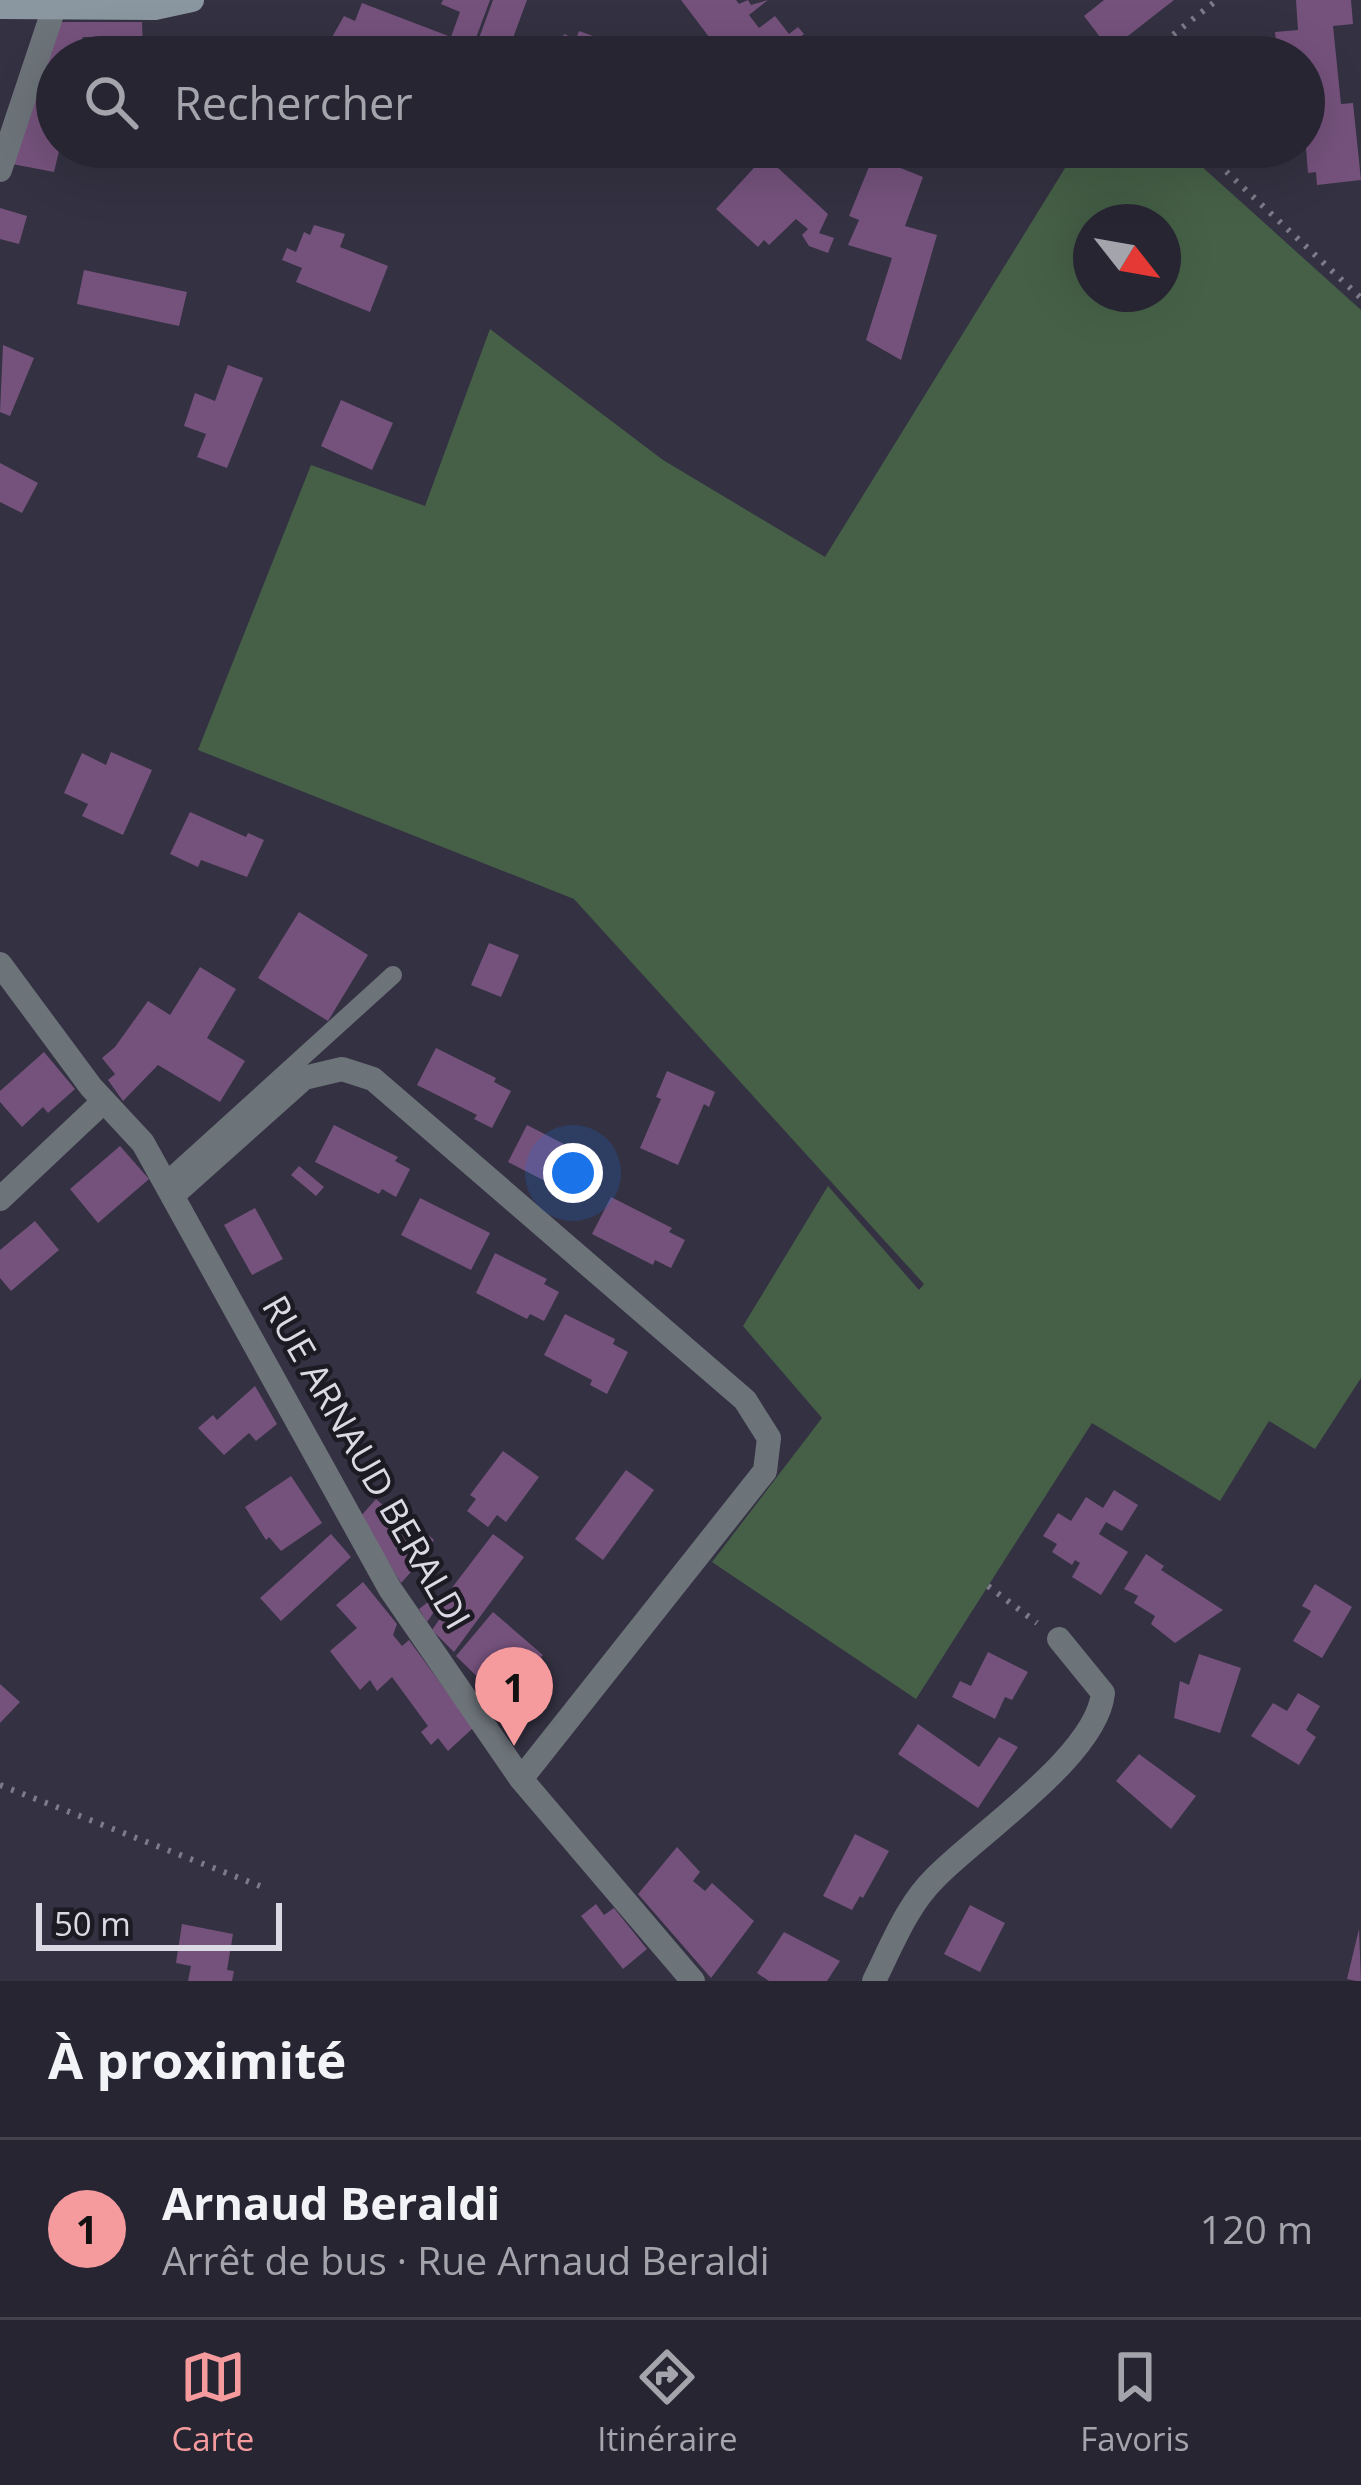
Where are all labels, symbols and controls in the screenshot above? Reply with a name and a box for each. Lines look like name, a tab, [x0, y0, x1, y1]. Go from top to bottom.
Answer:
search box	[36, 36, 1325, 168]
icon: search	[78, 69, 144, 135]
text: Rechercher	[174, 72, 413, 133]
north arrow	[1073, 204, 1181, 312]
your location	[543, 1143, 603, 1203]
street label: RUE ARNAUD BERALDI	[251, 1286, 483, 1638]
pin: 1	[475, 1647, 553, 1746]
scale bar	[36, 1897, 282, 1950]
text: 50 m	[54, 1901, 131, 1946]
text: À proximité	[48, 2024, 346, 2094]
text: Arnaud Beraldi	[162, 2172, 500, 2233]
text: 1	[76, 2202, 98, 2255]
text: 120 m	[1200, 2202, 1313, 2255]
text: Arrêt de bus · Rue Arnaud Beraldi	[162, 2233, 770, 2286]
tab: Carte	[171, 2344, 254, 2461]
tab: Itinéraire	[597, 2344, 737, 2461]
tab: Favoris	[1080, 2344, 1190, 2461]

